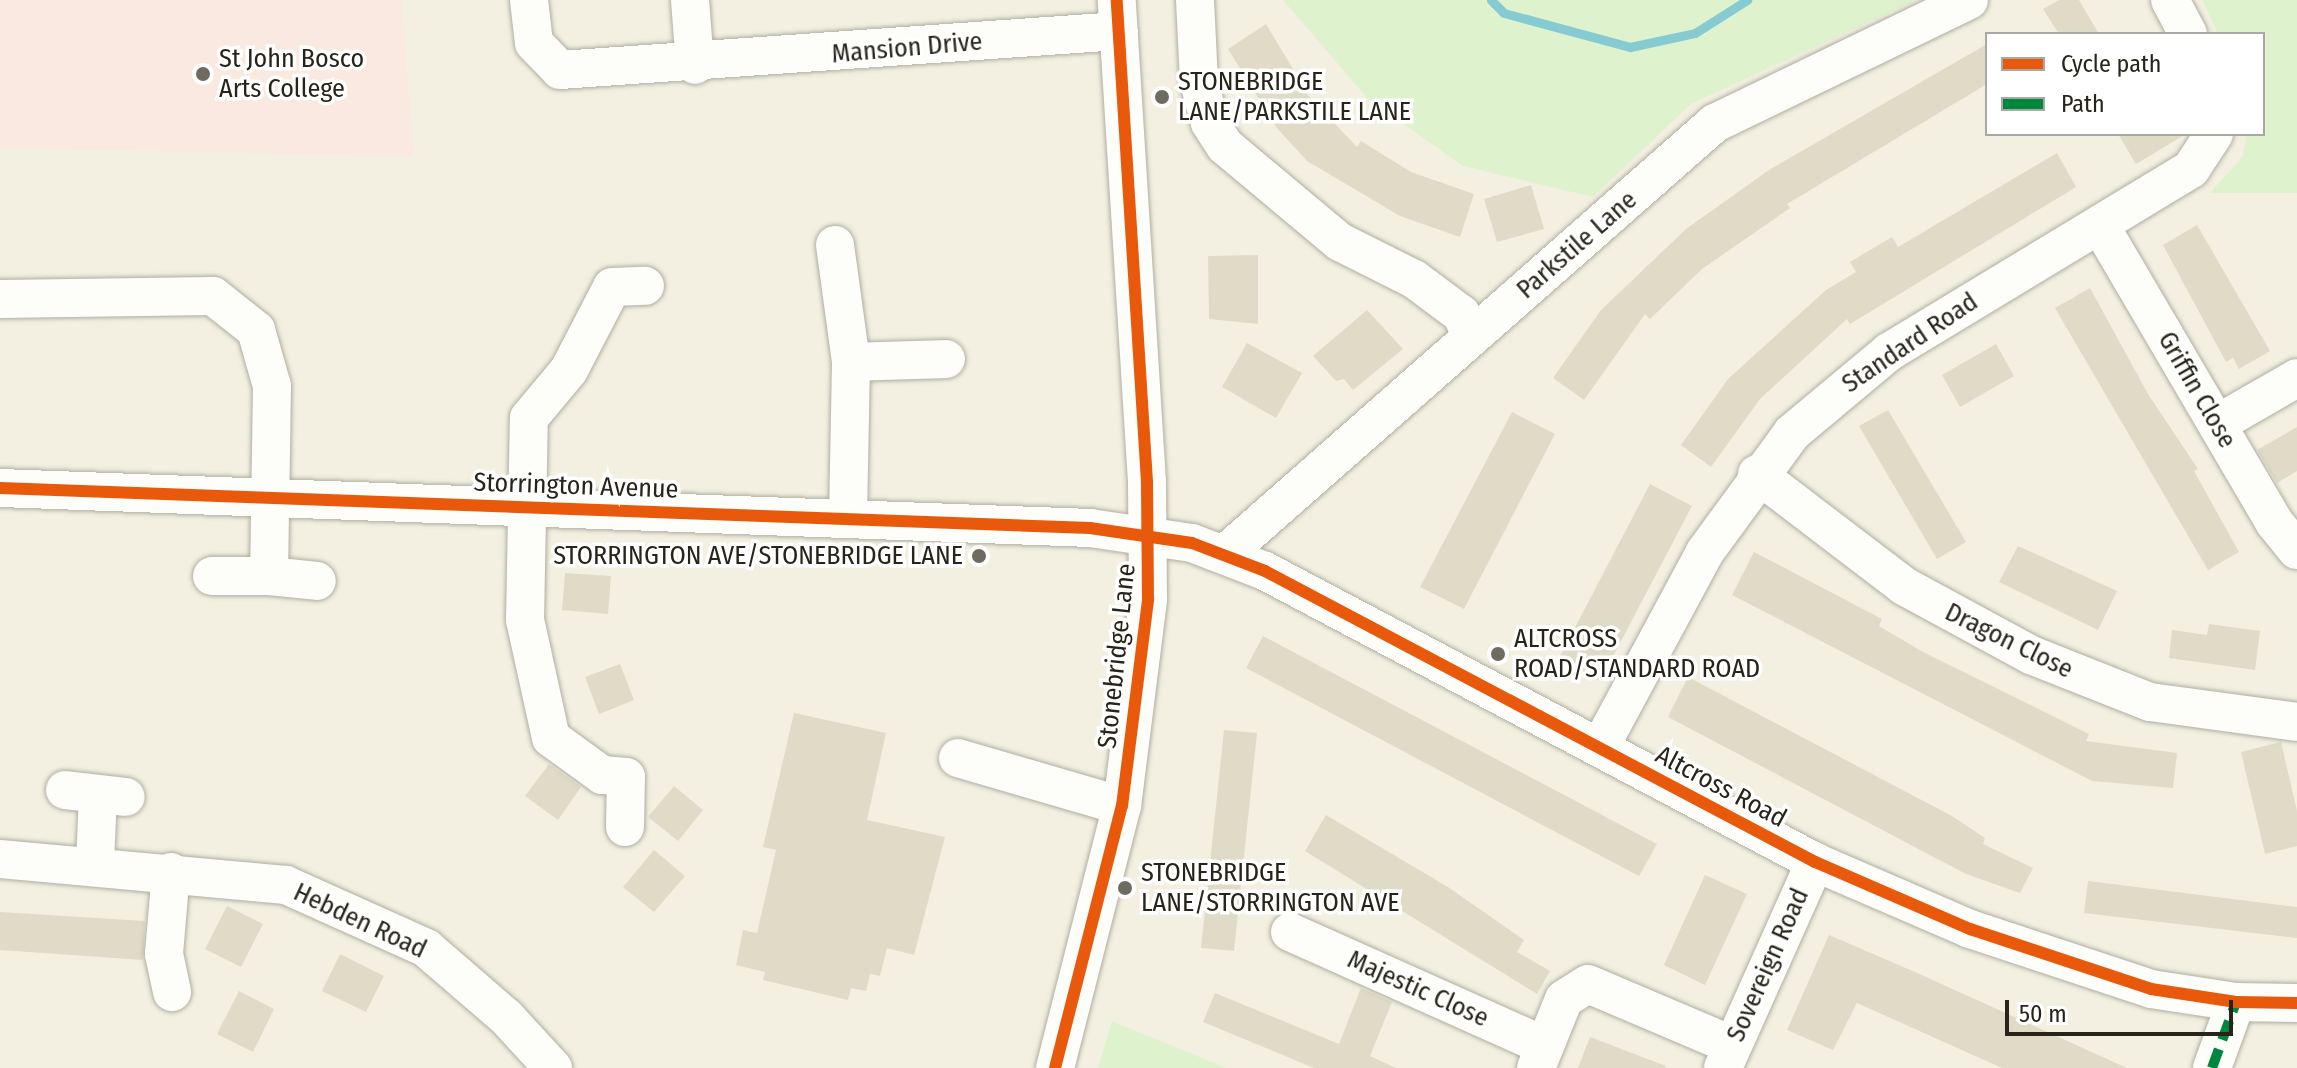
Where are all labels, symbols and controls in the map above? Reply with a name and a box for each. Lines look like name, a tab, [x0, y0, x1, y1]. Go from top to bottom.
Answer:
street label: Mansion Drive	[830, 26, 984, 70]
legend	[1985, 32, 2265, 136]
place label: St John Bosco Arts College	[219, 43, 364, 104]
text: Cycle path	[2061, 50, 2161, 78]
marker: St John Bosco Arts College	[194, 65, 212, 83]
place label: STONEBRIDGE LANE/PARKSTILE LANE	[1178, 66, 1411, 128]
marker: STONEBRIDGE LANE/PARKSTILE LANE	[1153, 88, 1171, 106]
text: Path	[2061, 90, 2105, 118]
street label: Parkstile Lane	[1511, 185, 1643, 305]
street label: Standard Road	[1836, 286, 1984, 400]
street label: Griffin Close	[2151, 326, 2243, 454]
street label: Storrington Avenue	[473, 467, 679, 505]
place label: STORRINGTON AVE/STONEBRIDGE LANE	[553, 540, 963, 572]
marker: STORRINGTON AVE/STONEBRIDGE LANE	[970, 547, 988, 565]
street label: Stonebridge Lane	[1092, 562, 1142, 750]
street label: Dragon Close	[1940, 597, 2078, 685]
place label: ALTCROSS ROAD/STANDARD ROAD	[1514, 623, 1760, 684]
marker: ALTCROSS ROAD/STANDARD ROAD	[1489, 645, 1507, 663]
street label: Altcross Road	[1650, 739, 1792, 835]
place label: STONEBRIDGE LANE/STORRINGTON AVE	[1141, 857, 1400, 918]
street label: Hebden Road	[289, 877, 431, 965]
marker: STONEBRIDGE LANE/STORRINGTON AVE	[1116, 879, 1134, 897]
street label: Sovereign Road	[1720, 884, 1816, 1046]
street label: Majestic Close	[1343, 944, 1493, 1034]
scale bar	[2009, 984, 2237, 1034]
text: 50 m	[2019, 1000, 2067, 1028]

